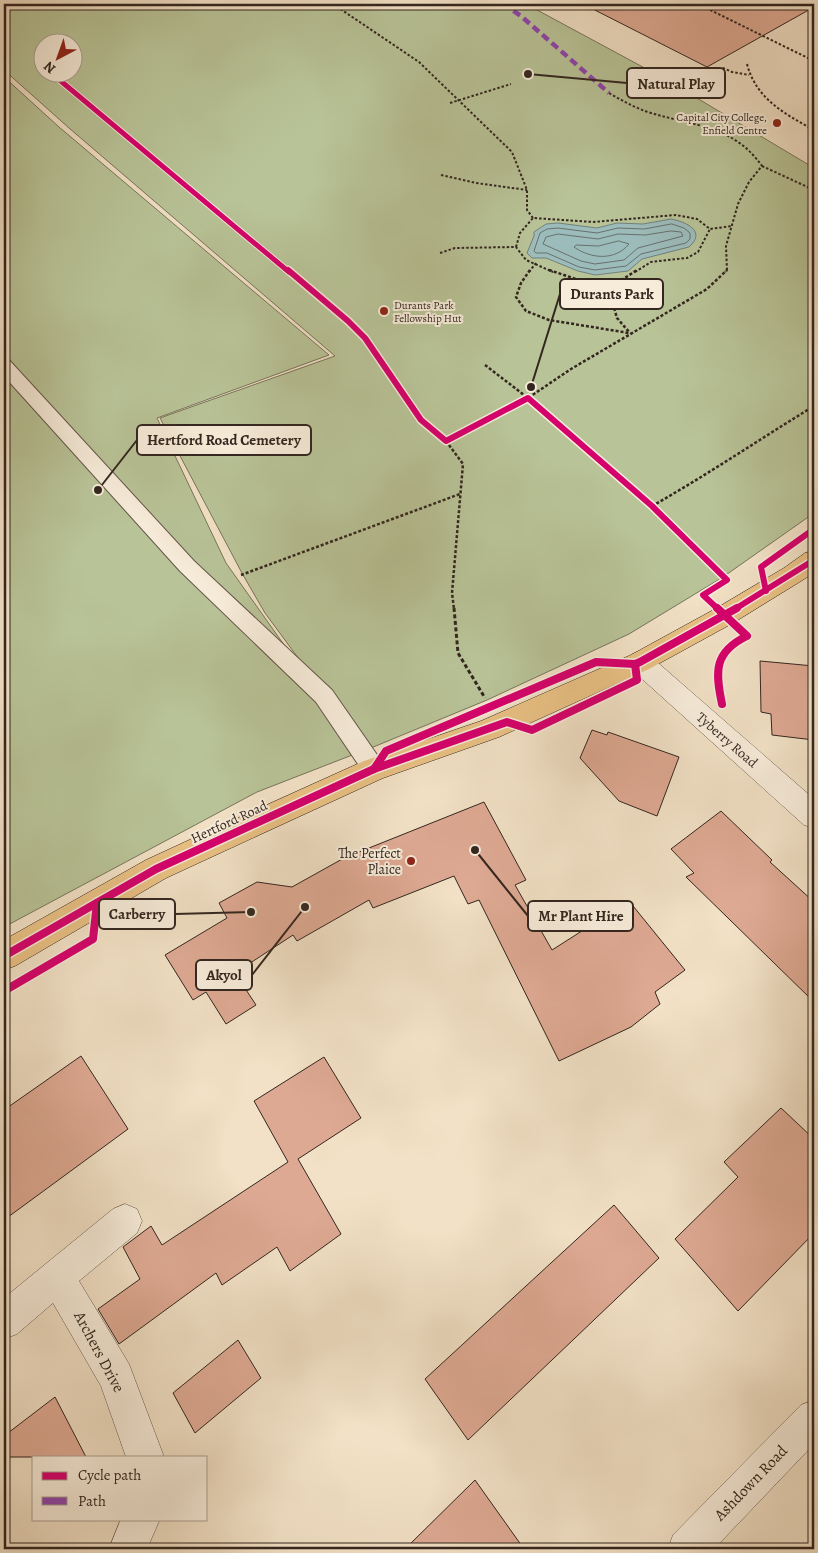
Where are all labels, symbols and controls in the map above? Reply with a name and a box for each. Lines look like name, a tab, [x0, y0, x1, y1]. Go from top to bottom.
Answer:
north arrow	[32, 32, 82, 82]
text: N	[40, 57, 60, 78]
callout: Natural Play	[627, 68, 725, 98]
text: Natural Play	[637, 74, 716, 94]
place label: Capital City College, Enfield Centre	[676, 110, 767, 138]
marker: Capital City College, Enfield Centre	[771, 117, 783, 129]
callout: Durants Park	[560, 279, 663, 309]
text: Durants Park	[570, 284, 654, 304]
place label: Durants Park Fellowship Hut	[394, 298, 462, 326]
marker: Durants Park Fellowship Hut	[378, 305, 390, 317]
callout: Hertford Road Cemetery	[137, 425, 311, 455]
text: Hertford Road Cemetery	[147, 430, 302, 450]
street label: Tyberry Road	[692, 708, 762, 772]
street label: Hertford Road	[188, 796, 271, 848]
place label: The Perfect Plaice	[338, 844, 401, 879]
marker: The Perfect Plaice	[405, 855, 417, 867]
callout: Carberry	[99, 899, 175, 929]
callout: Mr Plant Hire	[528, 901, 633, 931]
text: Carberry	[109, 904, 166, 924]
text: Mr Plant Hire	[538, 906, 624, 926]
callout: Akyol	[196, 960, 252, 990]
text: Akyol	[205, 965, 242, 985]
street label: Archers Drive	[68, 1307, 130, 1397]
street label: Ashdown Road	[709, 1440, 793, 1526]
legend	[32, 1456, 208, 1520]
text: Cycle path	[78, 1465, 141, 1485]
text: Path	[78, 1491, 106, 1511]

